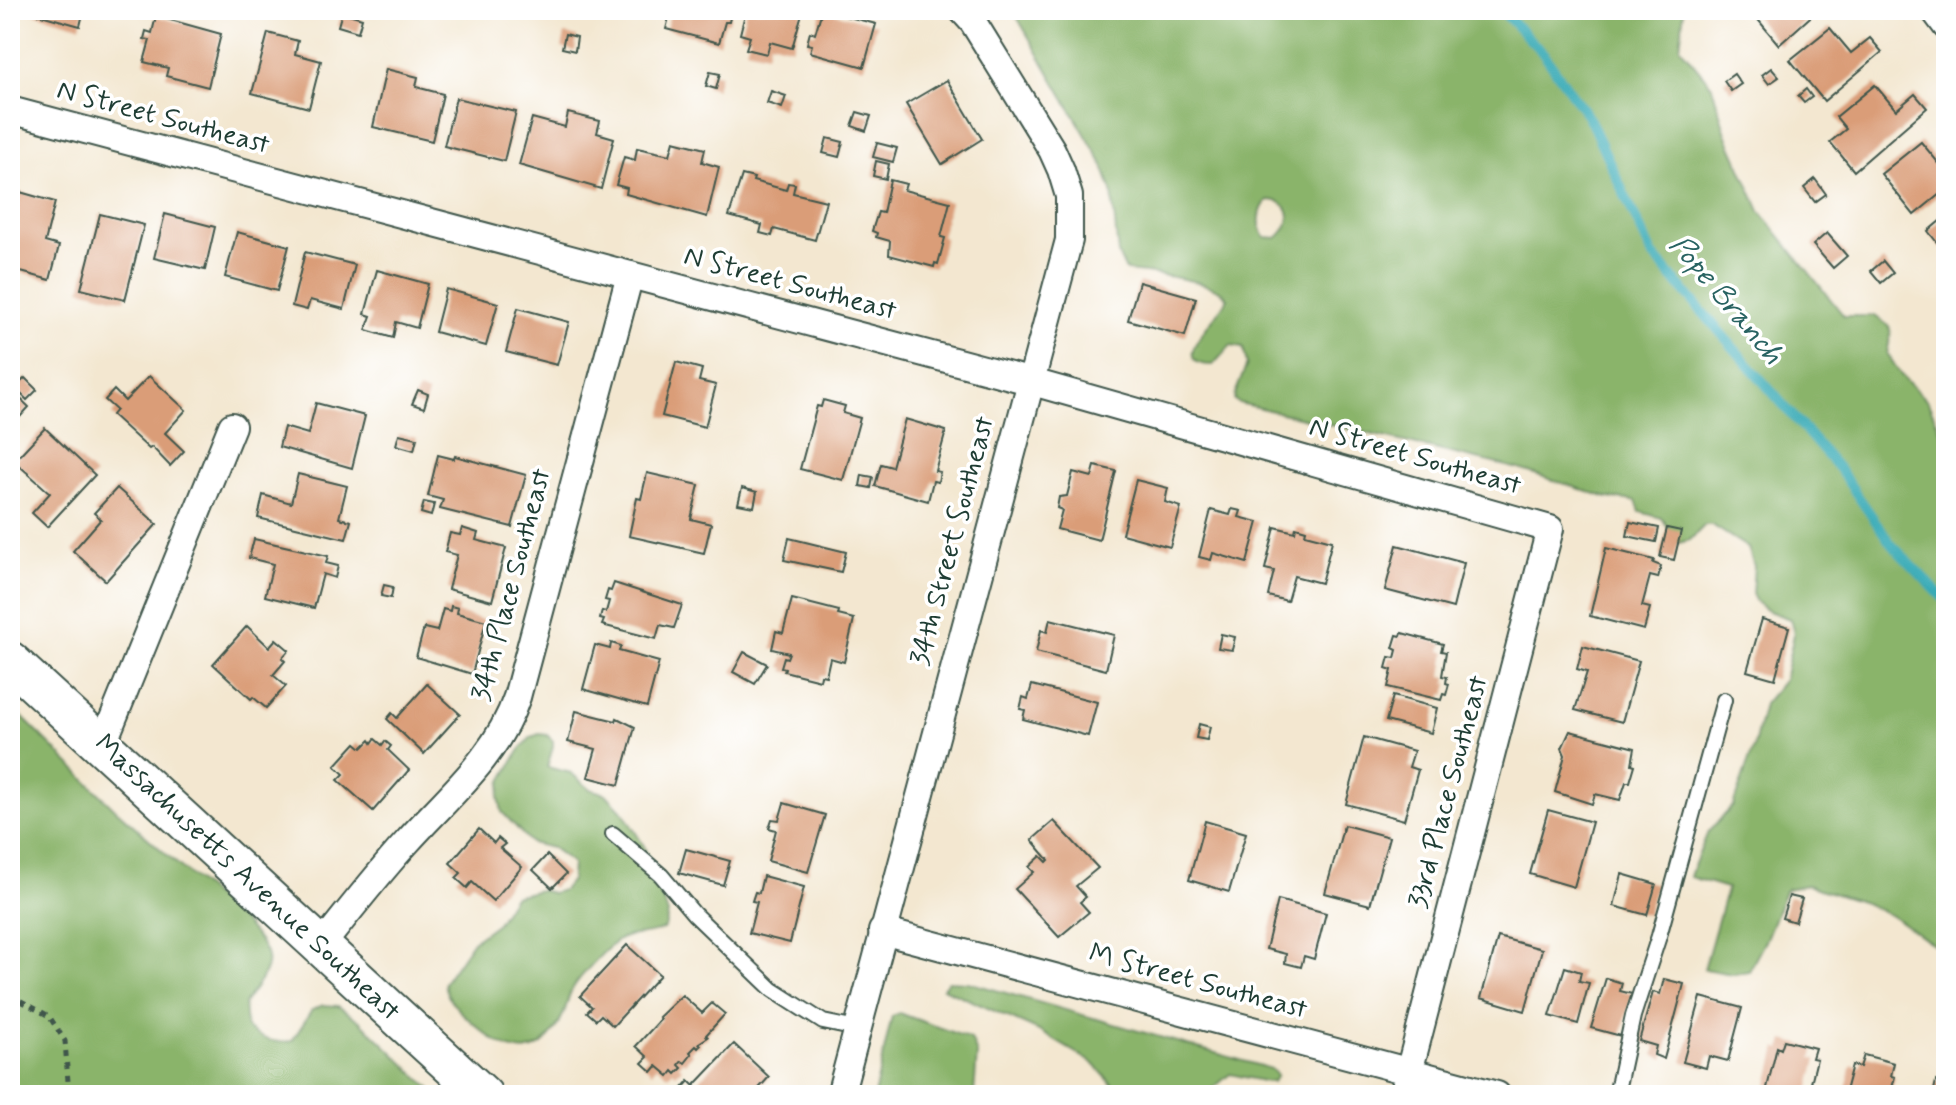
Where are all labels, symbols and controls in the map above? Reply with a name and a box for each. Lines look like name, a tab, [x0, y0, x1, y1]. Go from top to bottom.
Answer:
street label: N Street Southeast	[53, 72, 274, 164]
water label: Pope Branch	[1660, 227, 1792, 373]
street label: N Street Southeast	[680, 238, 901, 330]
street label: N Street Southeast	[1305, 409, 1526, 505]
street label: 34th Street Southeast	[902, 412, 1004, 670]
street label: 34th Place Southeast	[463, 464, 561, 705]
street label: 33rd Place Southeast	[1400, 671, 1498, 913]
street label: Massachusetts Avenue Southeast	[86, 726, 408, 1030]
street label: M Street Southeast	[1085, 935, 1312, 1029]

